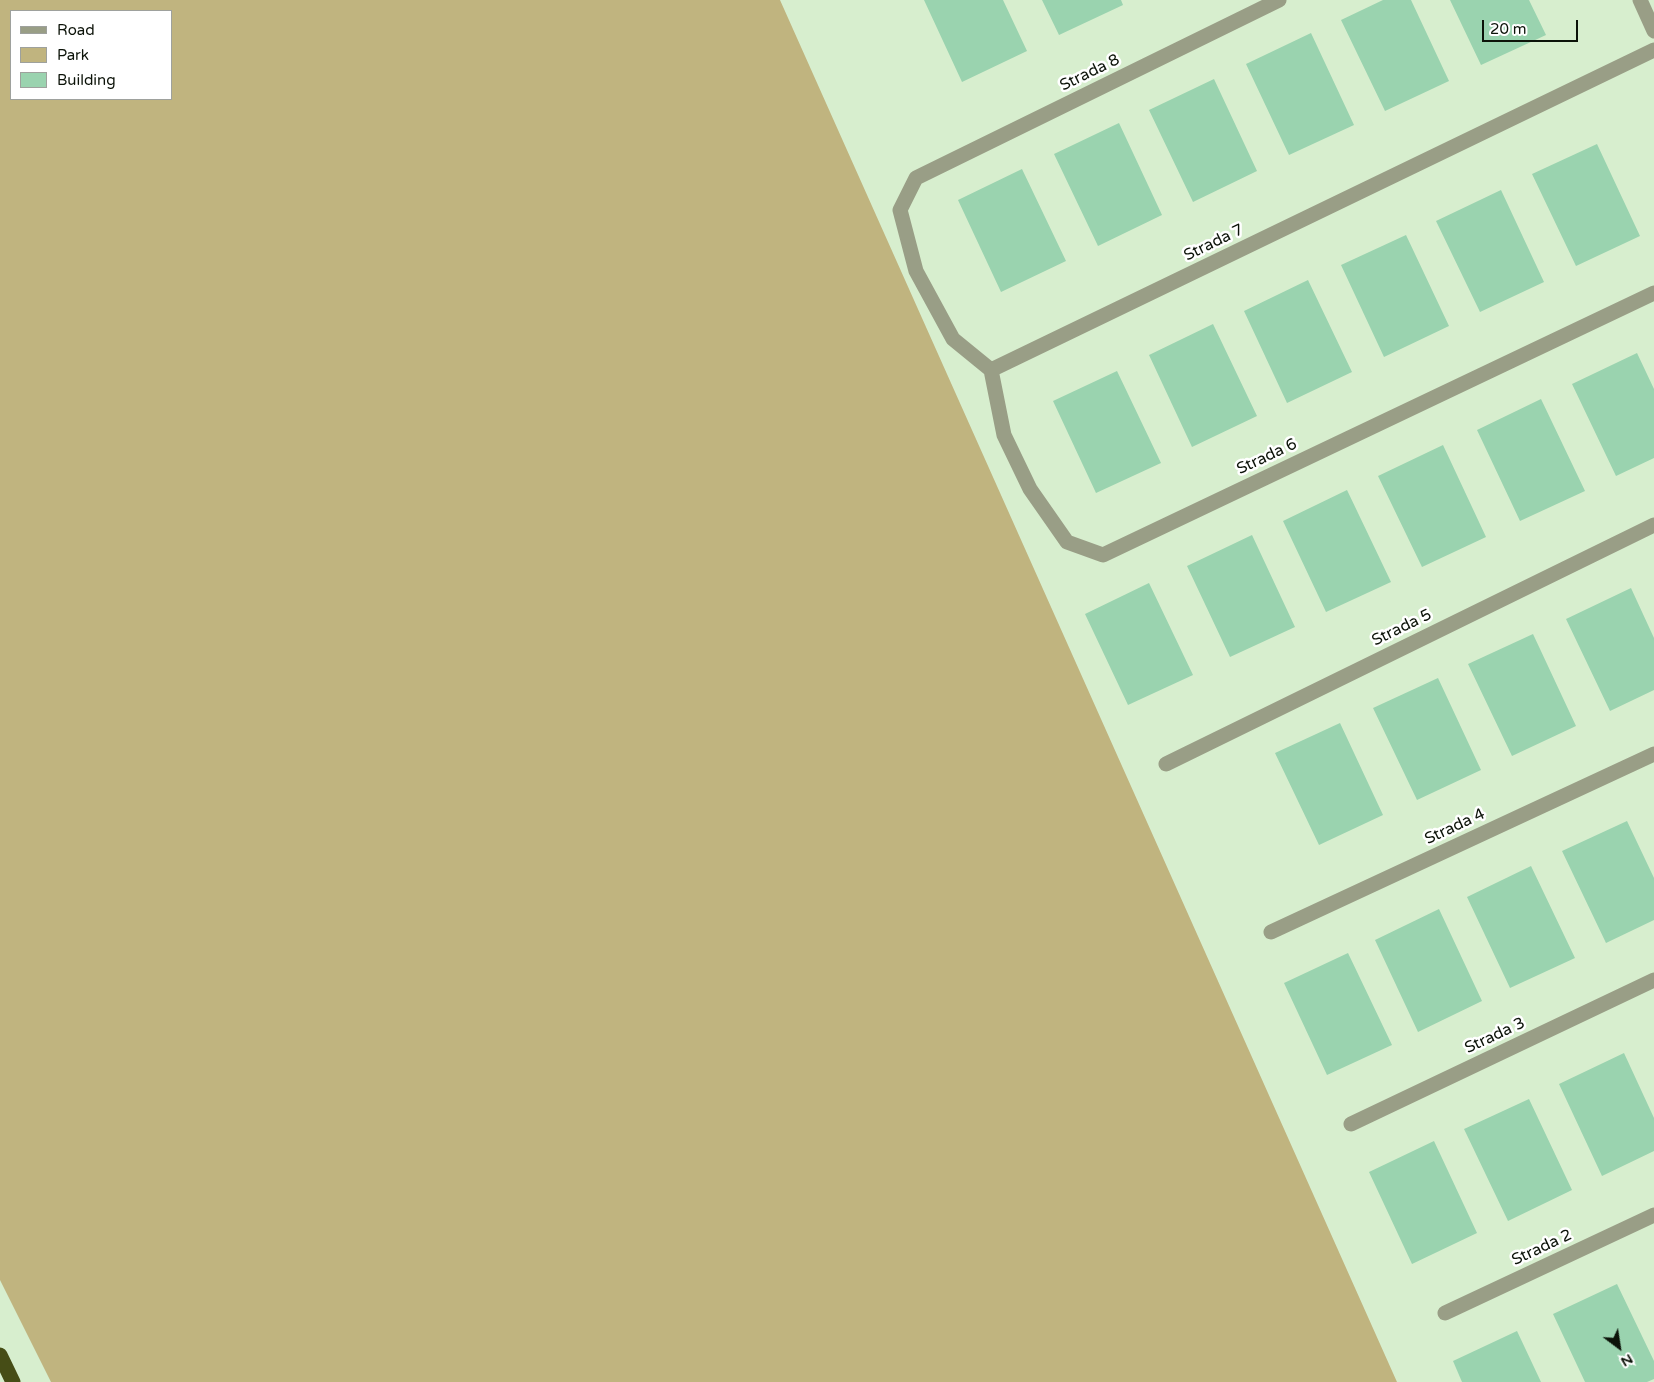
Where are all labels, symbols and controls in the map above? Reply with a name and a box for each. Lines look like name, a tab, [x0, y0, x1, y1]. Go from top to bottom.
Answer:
legend	[10, 10, 172, 100]
scale bar	[1484, 10, 1580, 42]
text: 20 m	[1490, 20, 1527, 38]
text: Road	[57, 21, 95, 39]
text: Park	[57, 46, 89, 64]
street label: Strada 8	[1057, 50, 1123, 96]
text: Building	[57, 71, 116, 89]
street label: Strada 7	[1181, 220, 1247, 266]
street label: Strada 6	[1234, 435, 1300, 479]
street label: Strada 5	[1369, 605, 1435, 651]
street label: Strada 4	[1422, 805, 1488, 849]
street label: Strada 3	[1462, 1014, 1528, 1058]
street label: Strada 2	[1509, 1226, 1575, 1270]
north arrow	[1594, 1322, 1644, 1372]
text: N	[1618, 1350, 1636, 1370]

